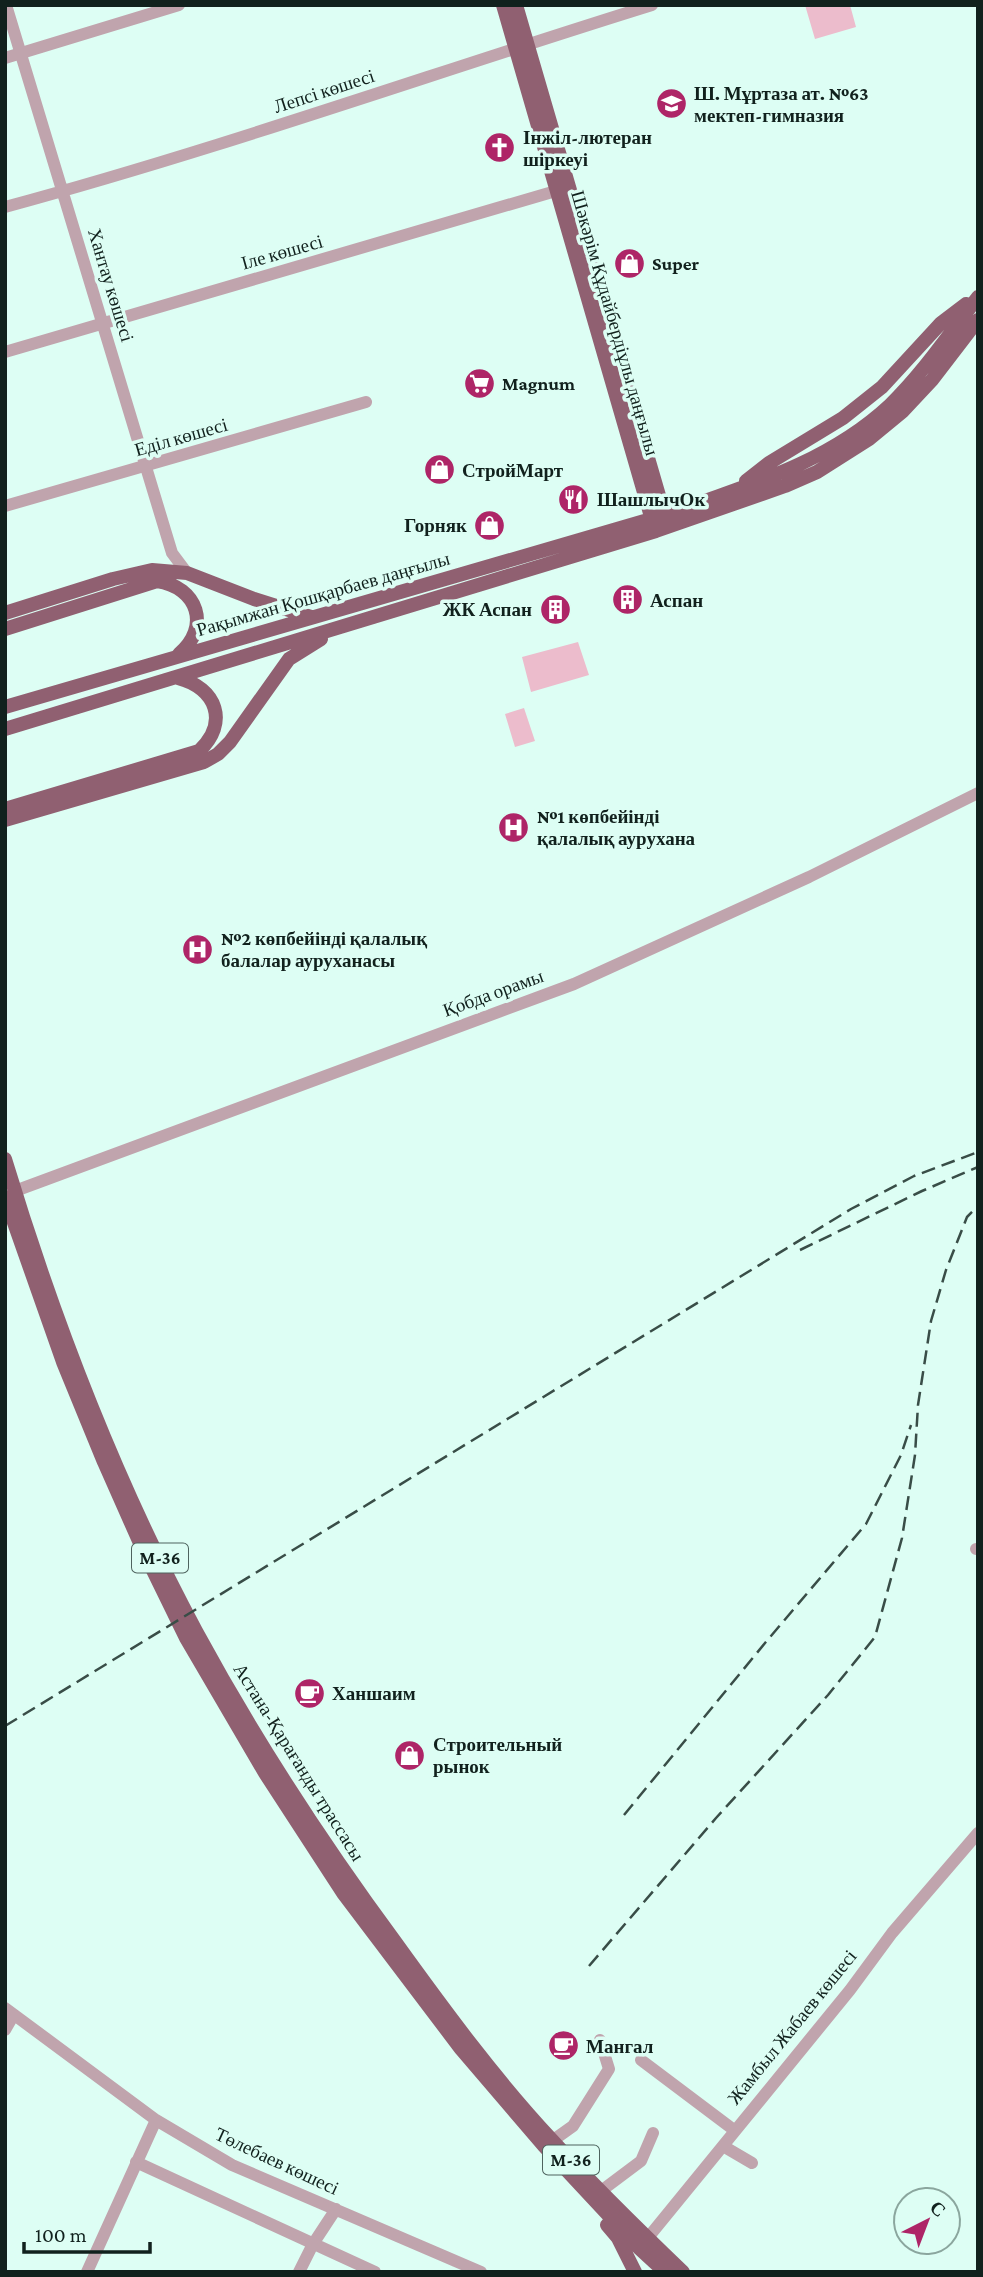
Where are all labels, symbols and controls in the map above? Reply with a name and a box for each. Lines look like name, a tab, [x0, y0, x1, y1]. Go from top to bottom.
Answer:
street label: Лепсі көшесі	[271, 65, 377, 117]
place label: Ш. Мұртаза ат. №63 мектеп-гимназия	[694, 83, 868, 126]
school or university icon: Ш. Мұртаза ат. №63 мектеп-гимназия	[654, 87, 688, 121]
place label: Інжіл-лютеран шіркеуі	[523, 127, 652, 170]
church icon: Інжіл-лютеран шіркеуі	[483, 131, 517, 165]
street label: Шәкәрім Құдайбердіұлы даңғылы	[567, 188, 663, 458]
street label: Хантау көшесі	[84, 226, 138, 344]
street label: Іле көшесі	[239, 230, 325, 274]
shop icon: Super	[612, 246, 646, 280]
place label: Super	[652, 253, 700, 274]
supermarket icon: Magnum	[462, 366, 496, 400]
place label: Magnum	[502, 373, 575, 394]
street label: Еділ көшесі	[132, 414, 230, 460]
shop icon: СтройМарт	[422, 453, 456, 487]
place label: СтройМарт	[462, 460, 564, 481]
restaurant icon: ШашлычОк	[557, 482, 591, 516]
place label: ШашлычОк	[597, 489, 705, 510]
shop icon: Горняк	[473, 508, 507, 542]
place label: Горняк	[404, 515, 467, 536]
street label: Рақымжан Қошқарбаев даңғылы	[194, 548, 452, 640]
building icon: Аспан	[610, 583, 644, 617]
place label: Аспан	[650, 590, 703, 611]
building icon: ЖК Аспан	[538, 592, 572, 626]
place label: ЖК Аспан	[443, 599, 532, 620]
place label: №1 көпбейінді қалалық аурухана	[537, 806, 696, 849]
hospital icon: №1 көпбейінді қалалық аурухана	[497, 810, 531, 844]
place label: №2 көпбейінді қалалық балалар ауруханасы	[221, 928, 427, 971]
hospital icon: №2 көпбейінді қалалық балалар ауруханасы	[181, 932, 215, 966]
street label: Қобда орамы	[440, 965, 546, 1021]
road number: M-36	[132, 1544, 188, 1573]
street label: Астана-Қарағанды трассасы	[229, 1659, 369, 1865]
cafe icon: Ханшаим	[292, 1676, 326, 1710]
place label: Ханшаим	[332, 1683, 416, 1704]
place label: Строительный рынок	[433, 1734, 562, 1777]
shop icon: Строительный рынок	[393, 1738, 427, 1772]
street label: Жамбыл Жабаев көшесі	[723, 1946, 861, 2108]
cafe icon: Мангал	[546, 2029, 580, 2063]
place label: Мангал	[586, 2036, 654, 2057]
street label: Төлебаев көшесі	[212, 2123, 342, 2199]
road number: M-36	[543, 2146, 599, 2174]
north arrow	[892, 2186, 962, 2256]
text: С	[926, 2196, 950, 2221]
scale bar	[24, 2210, 150, 2254]
text: 100 m	[35, 2223, 87, 2247]

